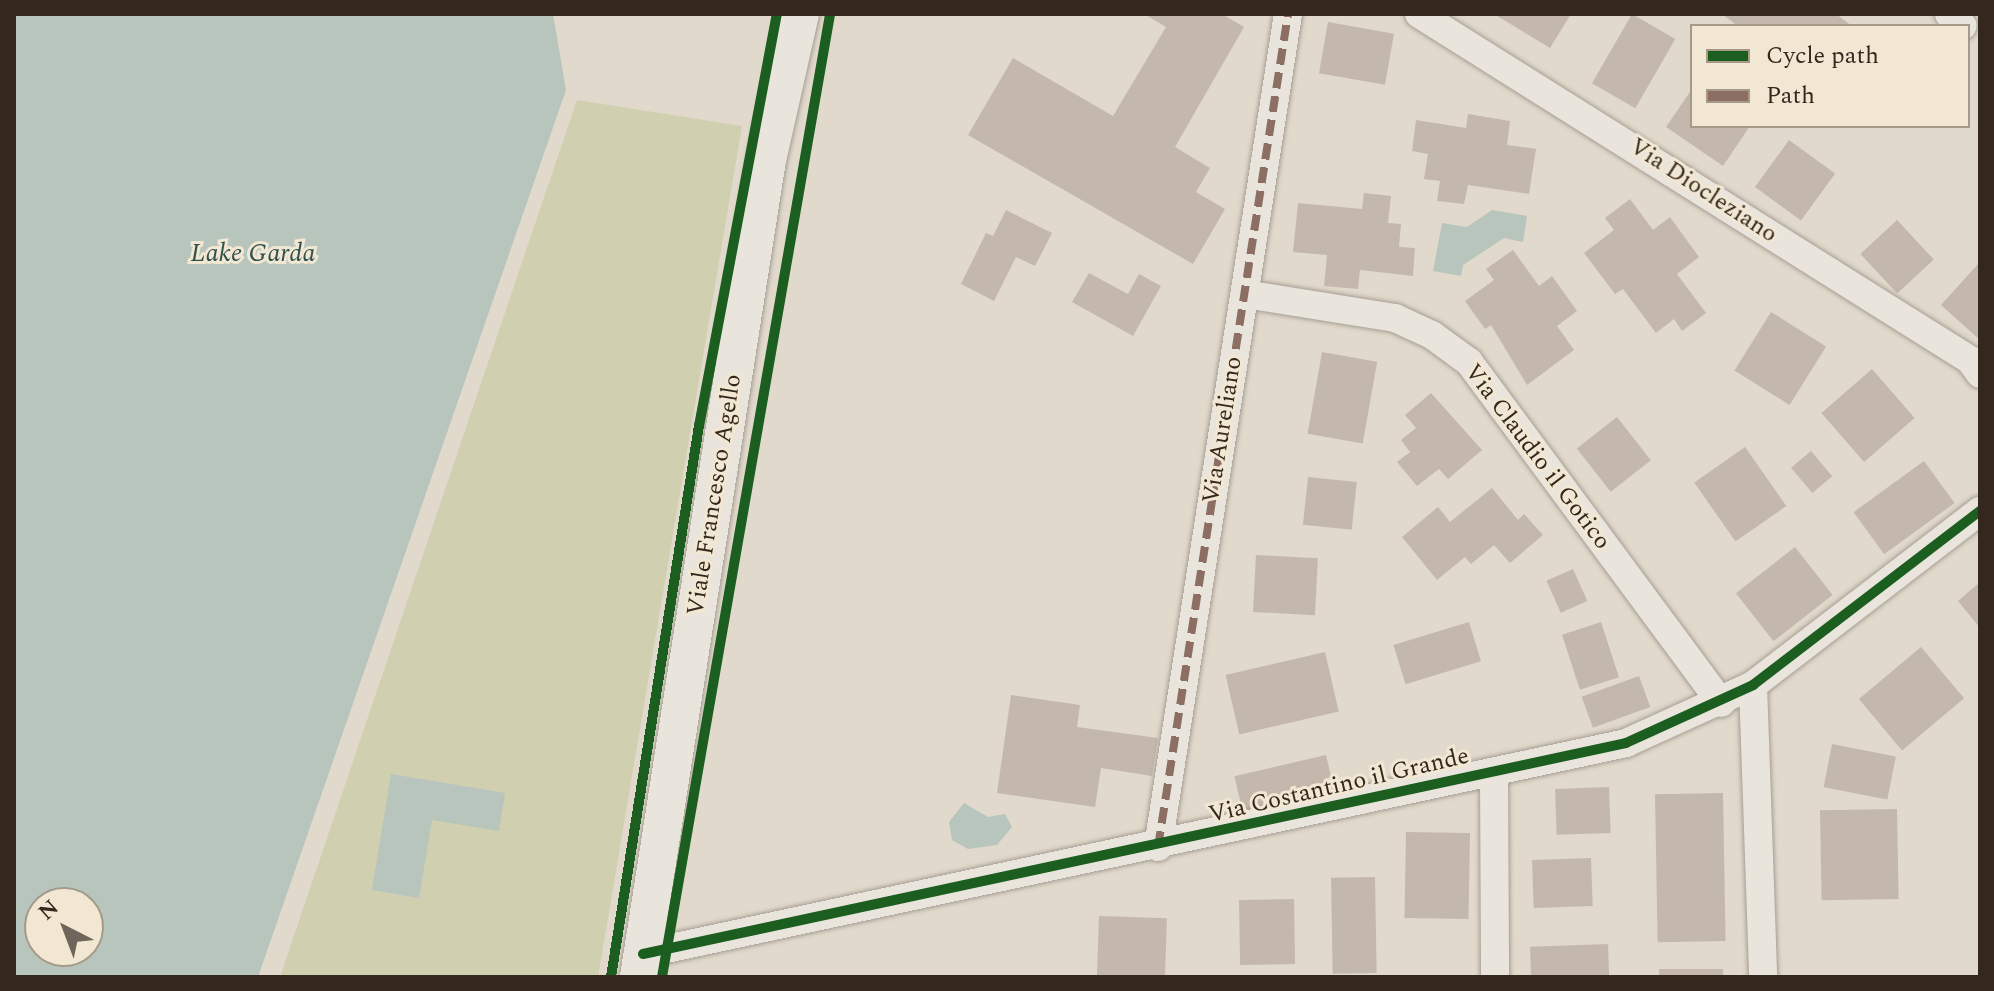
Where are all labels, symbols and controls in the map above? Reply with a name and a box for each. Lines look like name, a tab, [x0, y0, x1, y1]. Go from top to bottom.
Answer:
legend	[1690, 24, 1970, 128]
text: Cycle path	[1766, 38, 1879, 74]
text: Path	[1766, 78, 1815, 114]
street label: Via Diocleziano	[1624, 133, 1782, 249]
water label: Lake Garda	[191, 238, 315, 270]
street label: Via Aureliano	[1197, 354, 1249, 506]
street label: Via Claudio il Gotico	[1458, 358, 1616, 556]
street label: Viale Francesco Agello	[682, 372, 748, 618]
street label: Via Costantino il Grande	[1206, 742, 1472, 830]
north arrow	[24, 887, 104, 967]
text: N	[31, 892, 67, 929]

